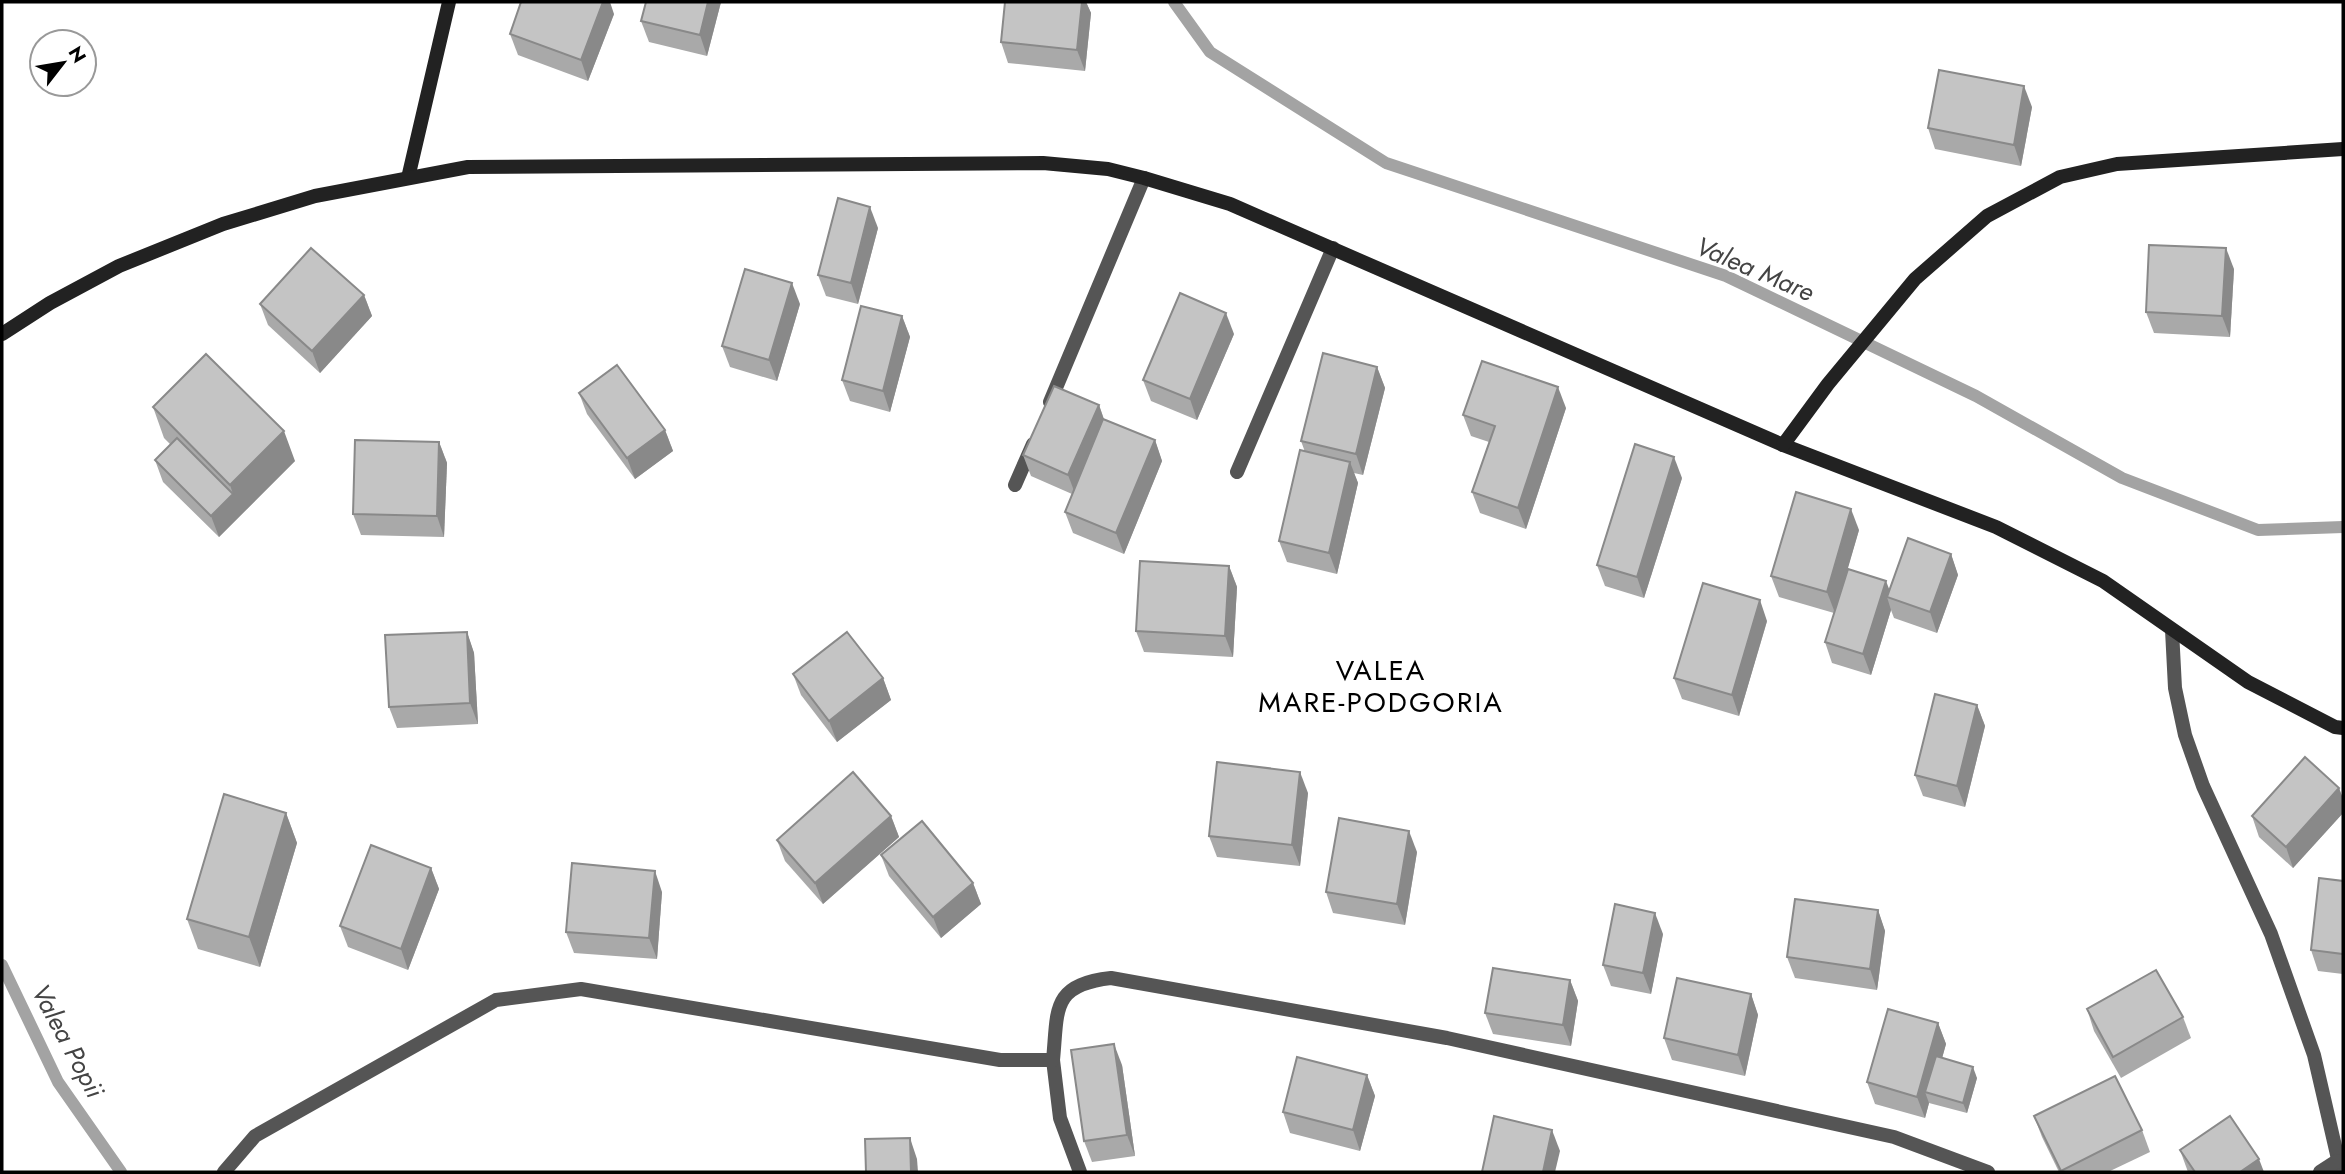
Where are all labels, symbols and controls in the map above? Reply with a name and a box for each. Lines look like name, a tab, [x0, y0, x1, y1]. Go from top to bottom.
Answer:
north arrow	[28, 28, 98, 98]
text: N	[62, 41, 93, 68]
water label: Valea Mare	[1690, 227, 1820, 311]
district label: VALEA MARE-PODGORIA	[1258, 650, 1504, 723]
water label: Valea Popii	[22, 977, 114, 1105]

